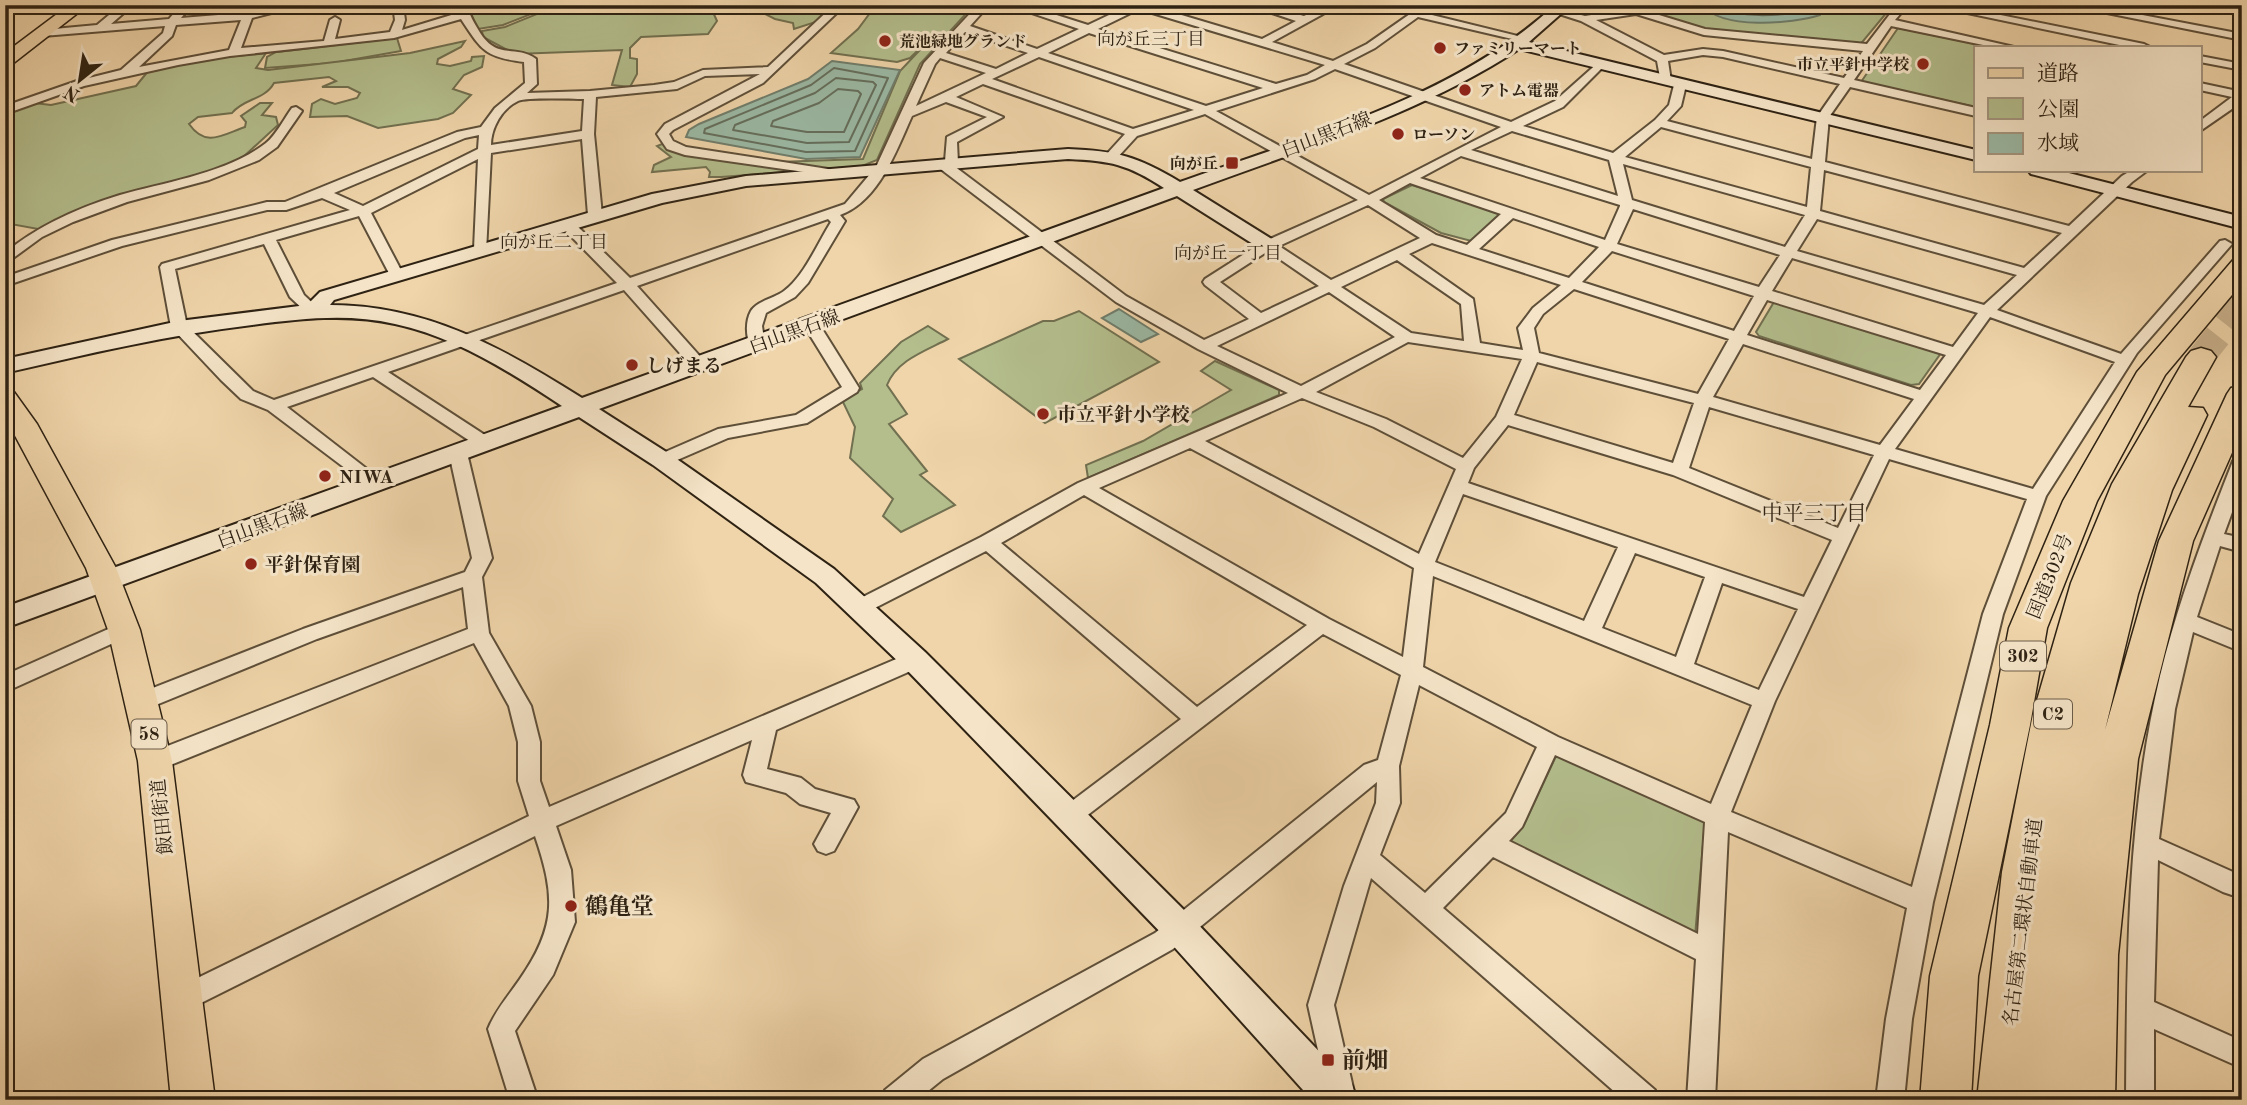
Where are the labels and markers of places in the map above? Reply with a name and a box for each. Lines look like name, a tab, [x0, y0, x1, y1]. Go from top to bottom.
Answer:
marker: 荒池緑地グランド	[877, 33, 893, 49]
place label: 荒池緑地グランド	[899, 33, 1027, 51]
marker: ファミリーマート	[1432, 40, 1448, 56]
place label: ファミリーマート	[1454, 41, 1582, 58]
place label: 市立平針中学校	[1797, 56, 1910, 74]
marker: 市立平針中学校	[1915, 56, 1931, 72]
marker: アトム電器	[1457, 82, 1473, 98]
place label: アトム電器	[1479, 82, 1559, 100]
marker: ローソン	[1390, 126, 1406, 142]
place label: ローソン	[1412, 128, 1475, 144]
place label: 向が丘	[1170, 155, 1218, 173]
marker: 向が丘	[1224, 155, 1240, 171]
place label: しげまる	[646, 355, 722, 377]
marker: しげまる	[624, 357, 640, 373]
place label: 市立平針小学校	[1057, 404, 1190, 426]
marker: 市立平針小学校	[1035, 406, 1051, 422]
marker: NIWA	[317, 468, 333, 484]
place label: NIWA	[339, 469, 394, 488]
place label: 平針保育園	[265, 554, 360, 576]
marker: 平針保育園	[243, 556, 259, 572]
place label: 鶴亀堂	[585, 894, 654, 919]
marker: 鶴亀堂	[563, 898, 579, 914]
place label: 前畑	[1342, 1048, 1388, 1073]
marker: 前畑	[1320, 1052, 1336, 1068]

